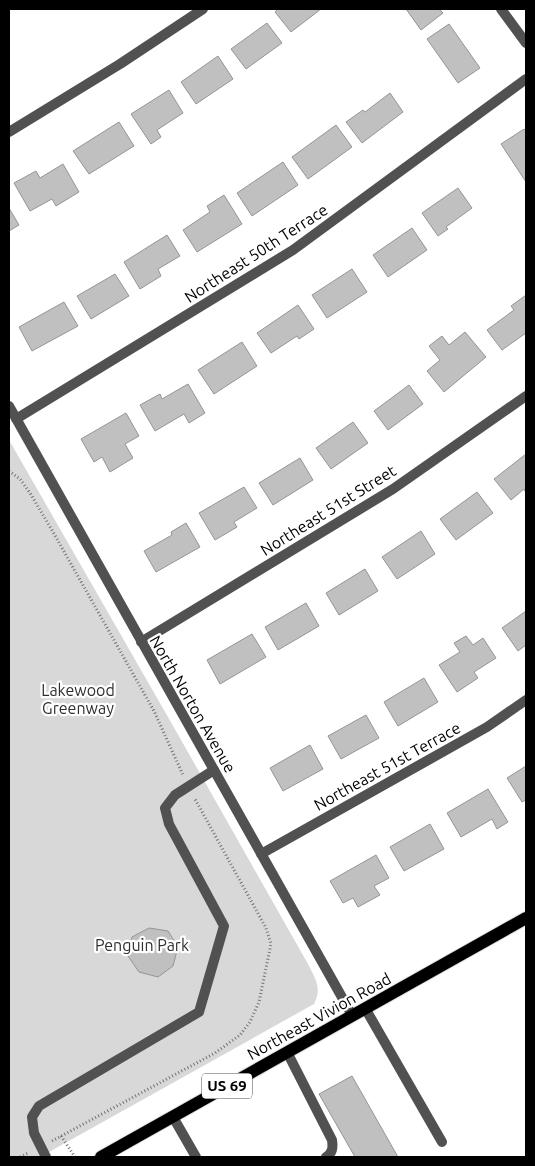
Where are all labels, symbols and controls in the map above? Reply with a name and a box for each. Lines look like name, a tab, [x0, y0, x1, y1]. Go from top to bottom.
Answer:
street label: Northeast 50th Terrace	[181, 200, 331, 306]
street label: Northeast 51st Street	[257, 461, 399, 559]
street label: North Norton Avenue	[146, 632, 240, 776]
park label: Lakewood Greenway	[41, 681, 115, 717]
street label: Northeast 51st Terrace	[311, 718, 463, 814]
park label: Penguin Park	[95, 936, 189, 954]
street label: Northeast Vivion Road	[244, 969, 394, 1063]
road number: US 69	[202, 1074, 252, 1098]

